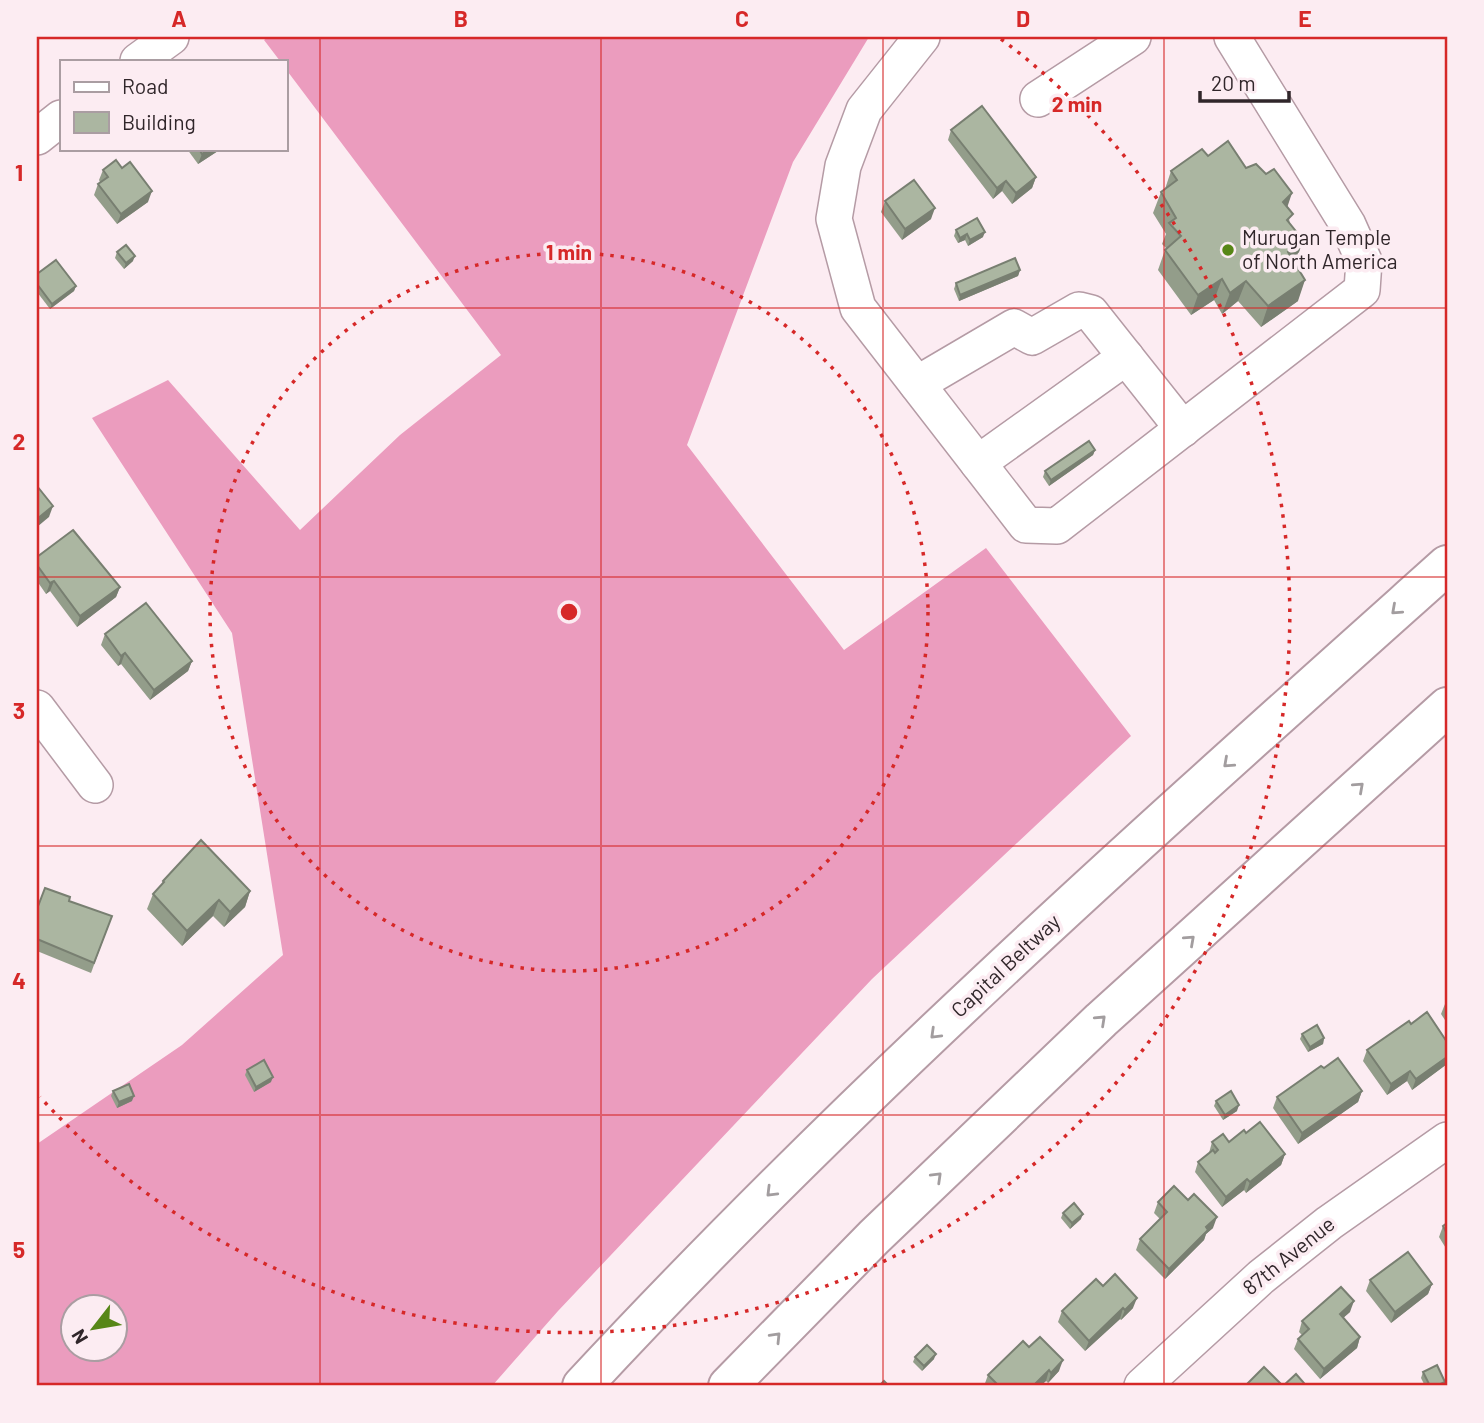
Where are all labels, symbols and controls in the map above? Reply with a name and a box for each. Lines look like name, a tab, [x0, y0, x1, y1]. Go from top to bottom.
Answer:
text: A	[171, 4, 187, 32]
text: B	[454, 4, 468, 32]
text: C	[735, 4, 749, 32]
text: D	[1016, 4, 1030, 32]
text: E	[1298, 4, 1312, 32]
legend	[60, 60, 287, 150]
scale bar	[1200, 60, 1290, 104]
text: 20 m	[1211, 70, 1256, 95]
text: Road	[122, 73, 168, 98]
text: 2 min	[1052, 91, 1102, 116]
text: Building	[122, 109, 196, 134]
text: 1	[15, 158, 23, 186]
place label: Murugan Temple of North America	[1242, 224, 1398, 273]
text: 1 min	[546, 239, 592, 264]
marker: Murugan Temple of North America	[1220, 242, 1236, 258]
text: 2	[13, 427, 25, 455]
centre of rings	[557, 600, 581, 624]
one-way arrow	[1392, 602, 1405, 614]
text: 3	[13, 696, 25, 724]
one-way arrow	[1223, 755, 1236, 767]
one-way arrow	[1350, 783, 1363, 795]
street label: Capital Beltway	[945, 908, 1065, 1022]
one-way arrow	[1182, 935, 1195, 948]
text: 4	[12, 966, 26, 994]
one-way arrow	[1093, 1016, 1106, 1028]
one-way arrow	[930, 1025, 943, 1038]
one-way arrow	[928, 1172, 941, 1185]
one-way arrow	[766, 1183, 779, 1196]
street label: 87th Avenue	[1237, 1210, 1339, 1299]
text: 5	[13, 1235, 25, 1263]
north arrow	[60, 1294, 130, 1364]
text: N	[66, 1326, 92, 1348]
one-way arrow	[767, 1333, 780, 1346]

